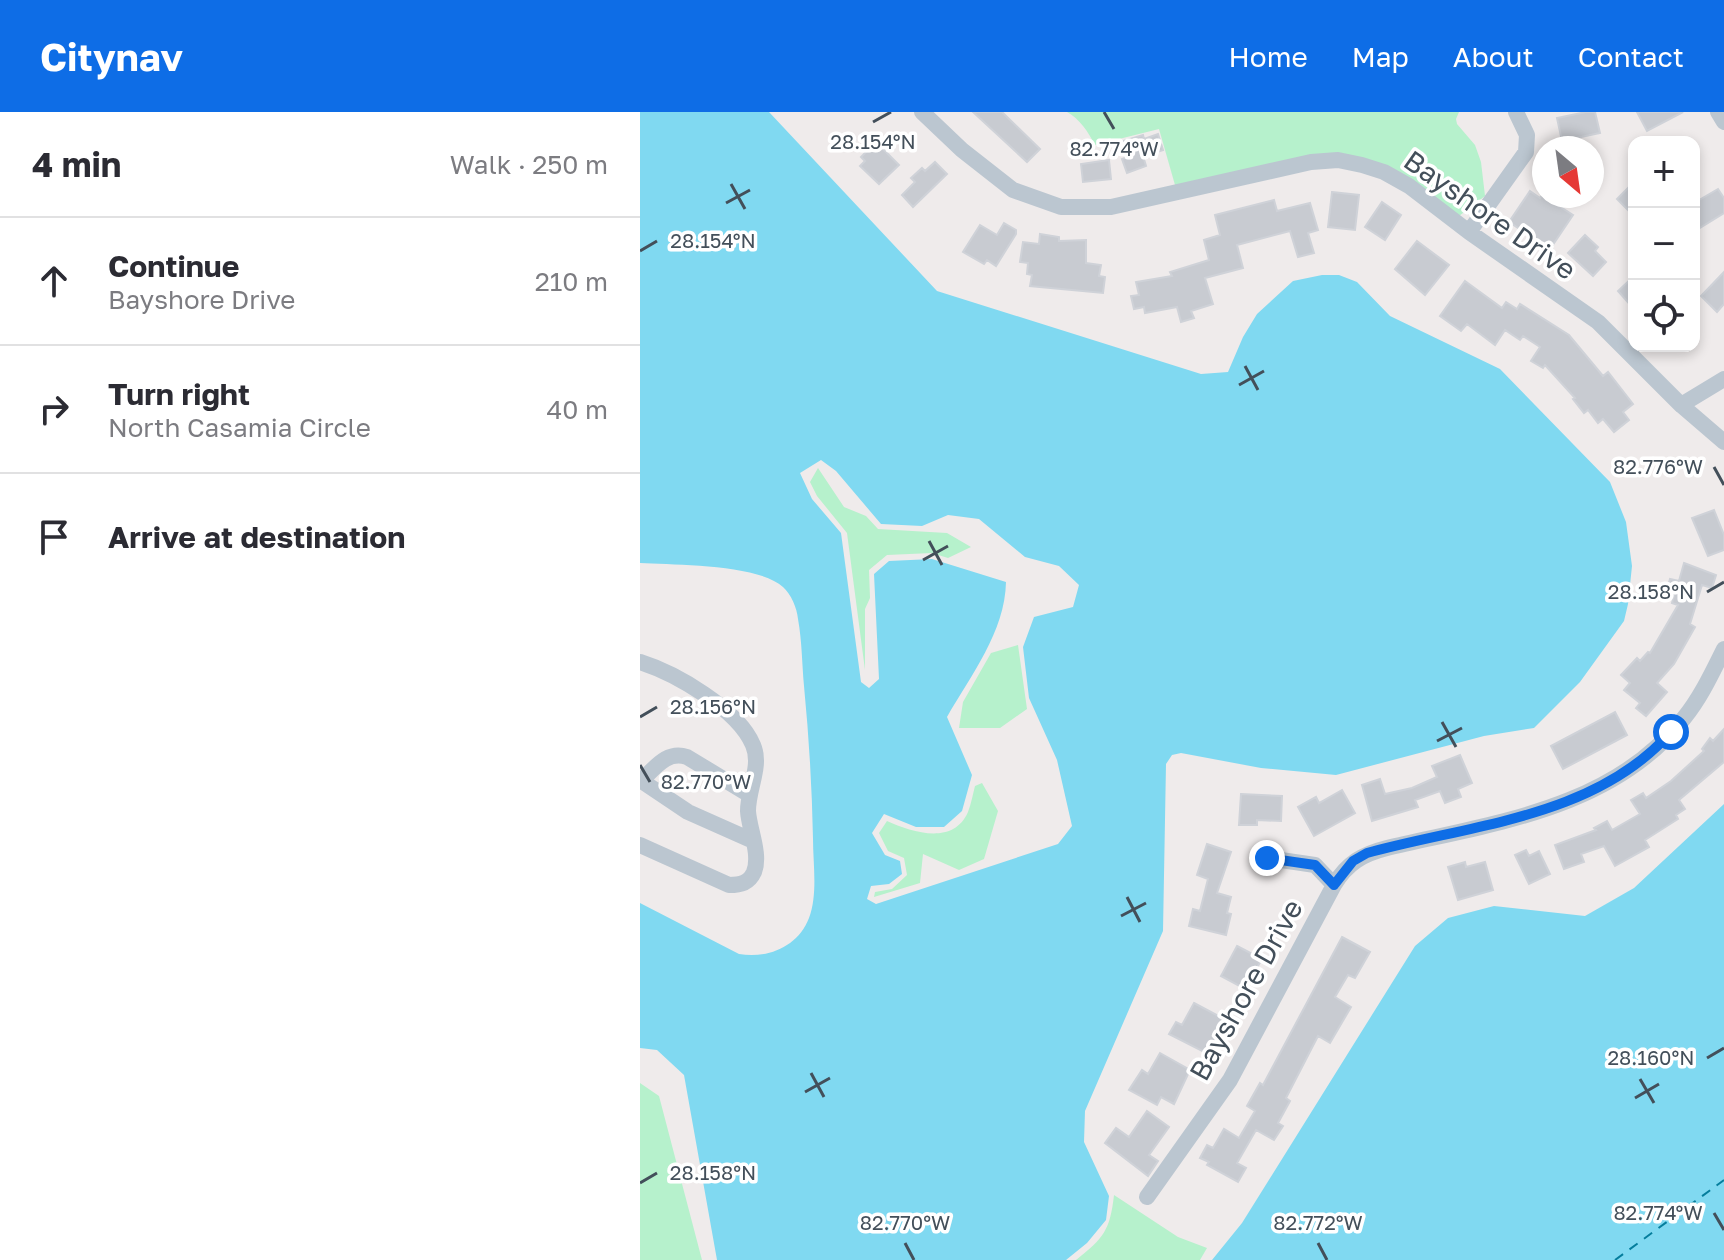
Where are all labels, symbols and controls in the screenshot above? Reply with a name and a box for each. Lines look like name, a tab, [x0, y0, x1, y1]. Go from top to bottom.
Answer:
text: Citynav	[40, 34, 183, 79]
text: Home	[1229, 40, 1308, 73]
text: Map	[1352, 40, 1409, 73]
text: About	[1453, 40, 1534, 73]
text: Contact	[1578, 40, 1684, 73]
text: 28.154°N	[830, 129, 916, 153]
text: 82.774°W	[1069, 136, 1159, 160]
north arrow	[1532, 136, 1604, 208]
map controls	[1628, 136, 1700, 352]
button: +	[1628, 136, 1700, 208]
street label: Bayshore Drive	[1398, 143, 1582, 286]
text: 4 min	[32, 144, 121, 184]
text: Walk · 250 m	[450, 149, 608, 180]
button: −	[1628, 208, 1700, 280]
text: 28.154°N	[670, 228, 756, 252]
text: Continue	[108, 248, 239, 284]
icon: ahead	[32, 259, 76, 303]
text: 210 m	[535, 266, 608, 297]
button: locate	[1628, 280, 1700, 352]
text: Bayshore Drive	[108, 284, 295, 315]
text: Turn right	[108, 376, 250, 412]
icon: right	[32, 387, 76, 431]
text: 40 m	[547, 394, 608, 425]
text: North Casamia Circle	[108, 412, 371, 443]
text: 82.776°W	[1613, 454, 1703, 478]
icon: arrive	[32, 515, 76, 559]
text: Arrive at destination	[108, 519, 405, 555]
text: 28.158°N	[1608, 579, 1694, 603]
text: 28.156°N	[670, 694, 756, 718]
route start	[1653, 714, 1689, 750]
text: 82.770°W	[661, 769, 751, 793]
route end	[1249, 840, 1285, 876]
street label: Bayshore Drive	[1182, 893, 1309, 1086]
text: 28.160°N	[1608, 1045, 1695, 1069]
text: 28.158°N	[670, 1160, 756, 1184]
text: 82.774°W	[1613, 1200, 1703, 1224]
text: 82.770°W	[860, 1210, 950, 1234]
text: 82.772°W	[1273, 1210, 1363, 1234]

